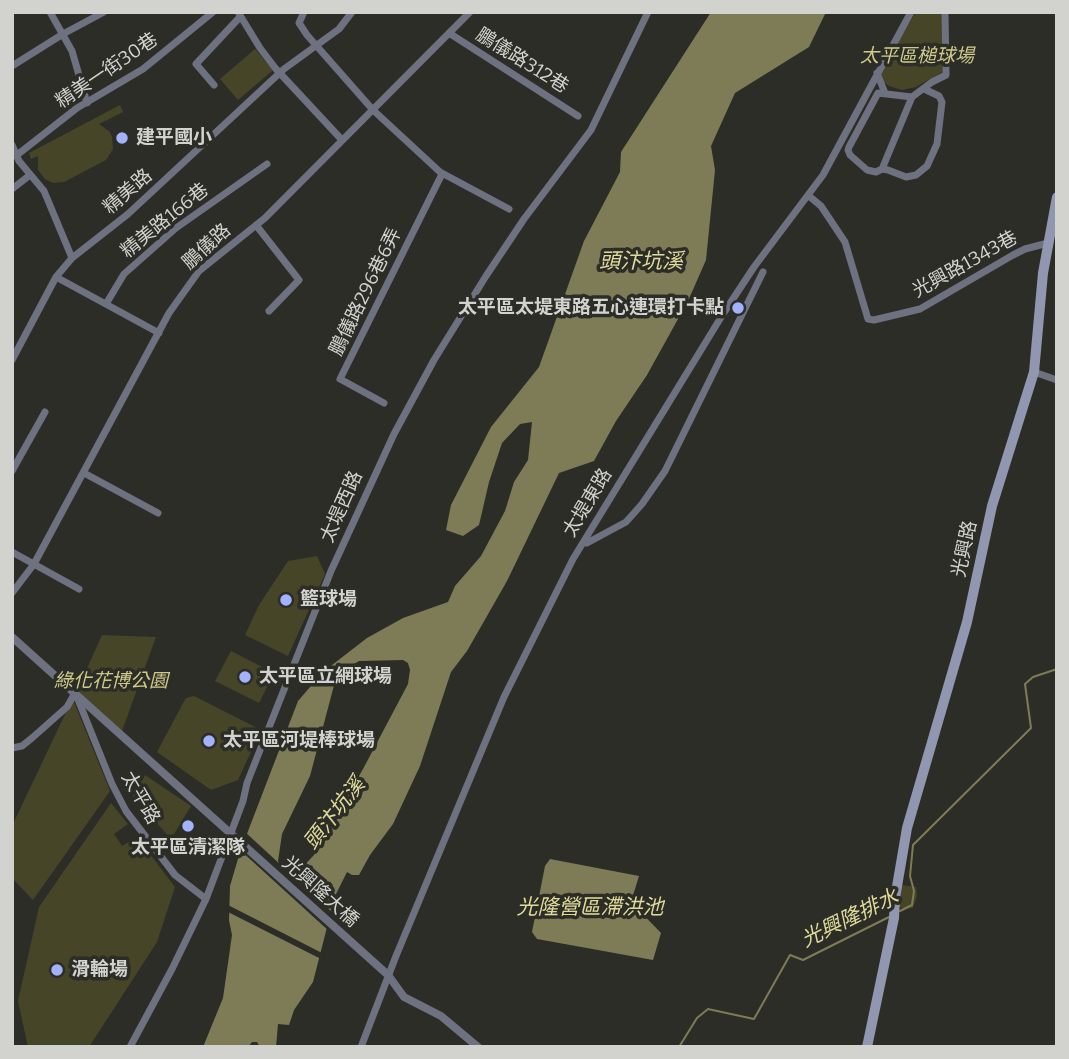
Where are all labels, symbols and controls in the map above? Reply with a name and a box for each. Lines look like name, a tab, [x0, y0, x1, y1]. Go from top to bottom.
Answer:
street label: 鵬儀路312巷	[471, 24, 573, 98]
street label: 精美一街30巷	[52, 29, 162, 113]
park label: 太平區槌球場	[860, 46, 974, 68]
place label: 建平國小	[136, 127, 212, 149]
marker: 建平國小	[114, 130, 130, 146]
street label: 精美路	[99, 165, 157, 219]
street label: 精美路166巷	[117, 179, 213, 263]
street label: 鵬儀路	[178, 219, 236, 275]
street label: 鵬儀路296巷6弄	[325, 225, 407, 359]
street label: 光興路1343巷	[909, 227, 1021, 303]
water label: 頭汴坑溪	[599, 249, 683, 275]
place label: 太平區太堤東路五心連環打卡點	[458, 297, 724, 319]
marker: 太平區太堤東路五心連環打卡點	[730, 300, 746, 316]
street label: 太堤東路	[559, 465, 617, 541]
street label: 太堤西路	[316, 468, 368, 546]
street label: 光興路	[948, 519, 982, 579]
place label: 籃球場	[300, 589, 357, 611]
marker: 籃球場	[278, 592, 294, 608]
place label: 太平區立網球場	[259, 666, 392, 688]
marker: 太平區立網球場	[237, 669, 253, 685]
park label: 綠化花博公園	[54, 671, 168, 693]
place label: 太平區河堤棒球場	[223, 730, 375, 752]
marker: 太平區河堤棒球場	[201, 733, 217, 749]
street label: 太平路	[116, 768, 164, 828]
water label: 頭汴坑溪	[299, 773, 371, 855]
marker: 太平區清潔隊	[180, 818, 196, 834]
place label: 太平區清潔隊	[131, 837, 245, 859]
street label: 光興隆大橋	[277, 852, 363, 932]
water label: 光興隆排水	[797, 885, 903, 953]
water label: 光隆營區滯洪池	[517, 895, 663, 921]
place label: 滑輪場	[71, 959, 128, 981]
marker: 滑輪場	[49, 962, 65, 978]

